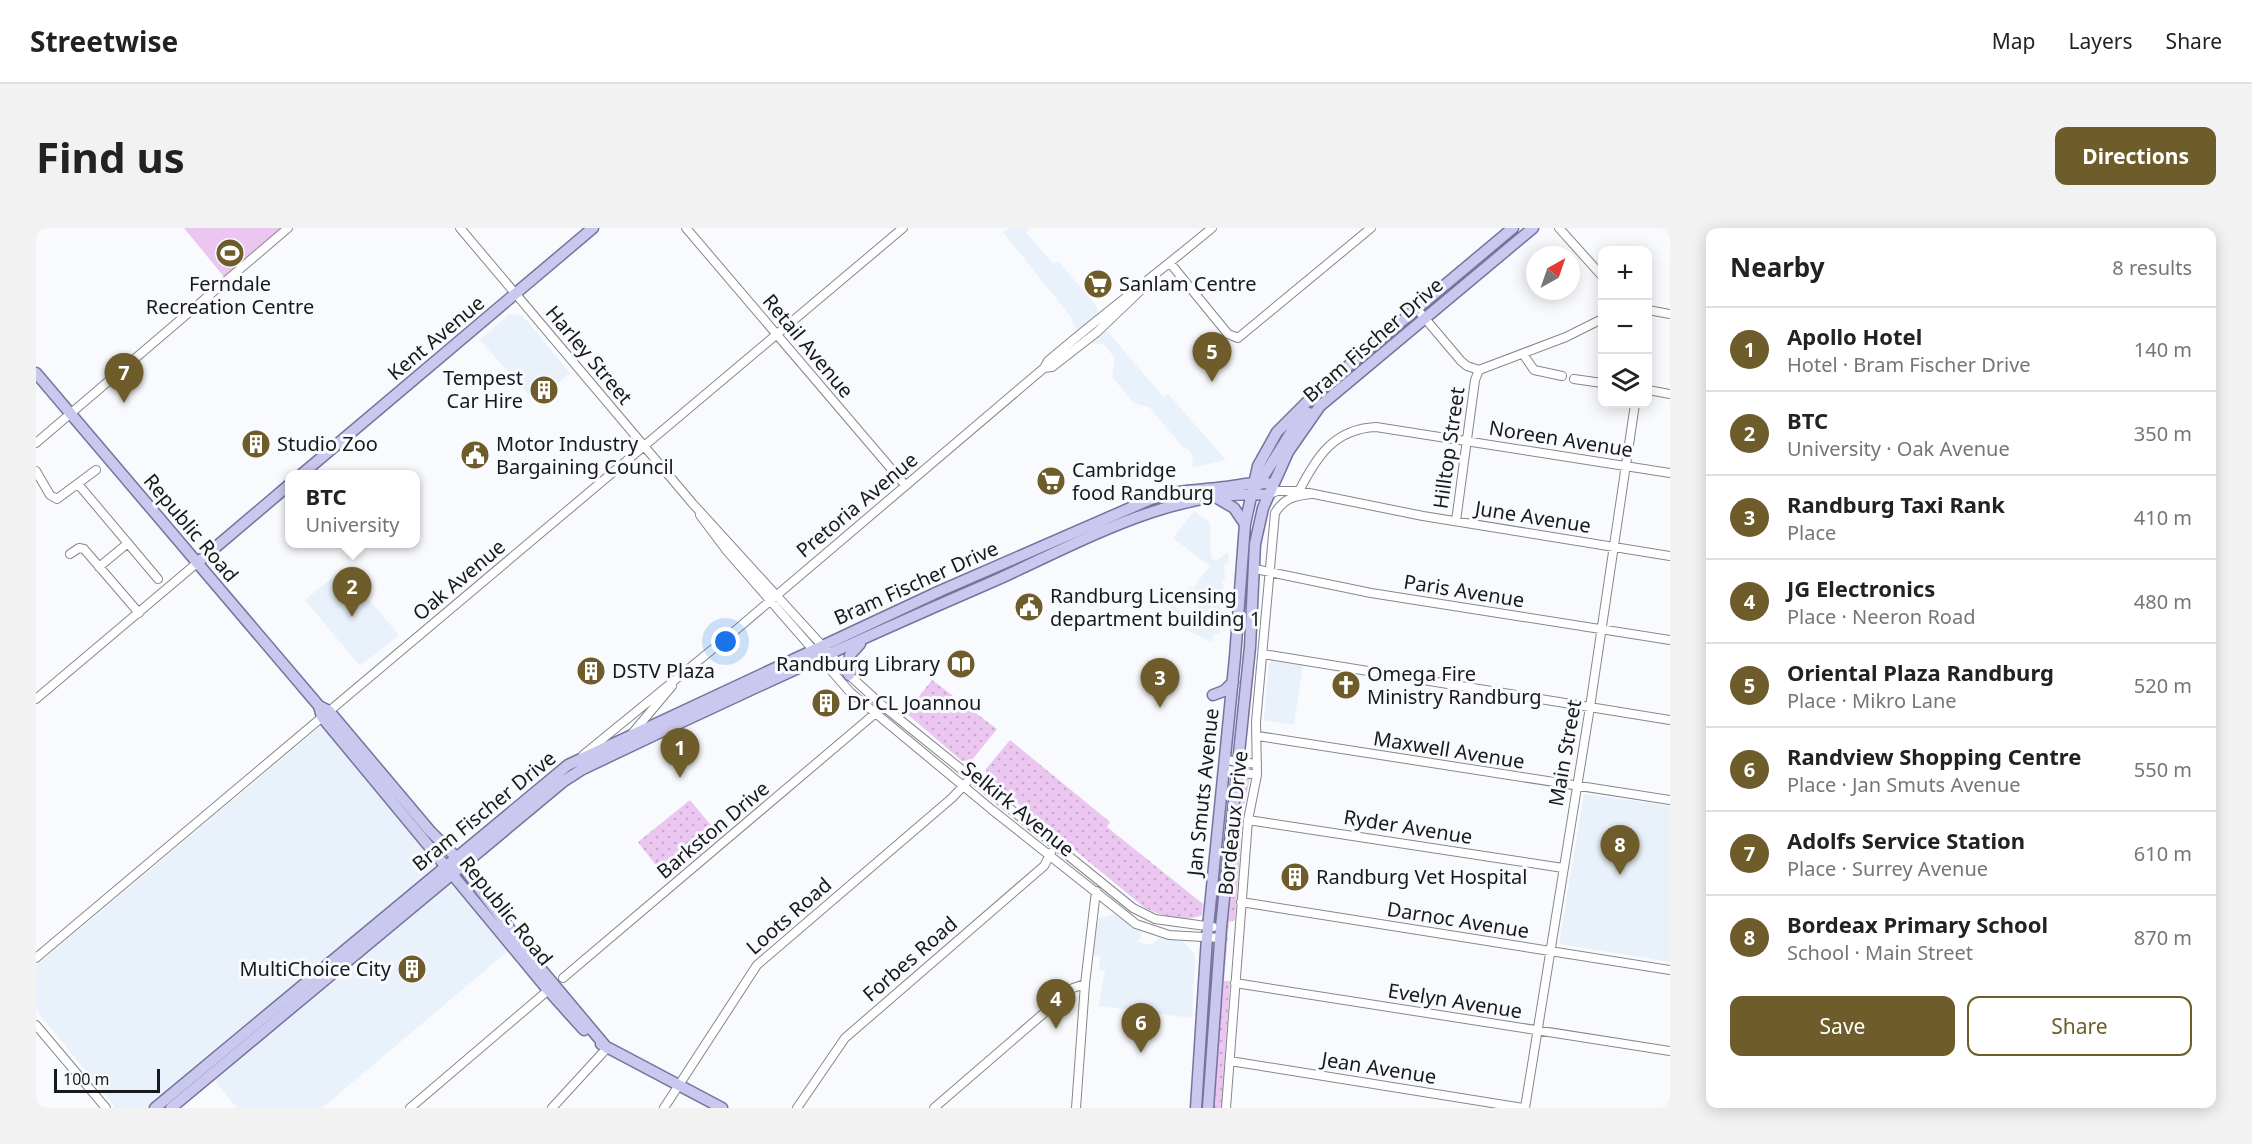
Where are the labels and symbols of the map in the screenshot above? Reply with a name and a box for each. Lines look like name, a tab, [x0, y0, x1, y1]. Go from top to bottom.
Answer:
sports icon: Ferndale Recreation Centre	[214, 237, 246, 269]
north arrow	[1526, 246, 1580, 300]
supermarket icon: Sanlam Centre	[1082, 268, 1114, 300]
place label: Ferndale Recreation Centre	[146, 270, 314, 320]
place label: Sanlam Centre	[1119, 270, 1256, 297]
street label: Bram Fischer Drive	[1297, 271, 1448, 408]
street label: Retail Avenue	[757, 288, 860, 403]
street label: Kent Avenue	[382, 289, 490, 386]
street label: Harley Street	[540, 299, 639, 410]
pin: 5	[1192, 332, 1232, 382]
pin: 7	[104, 354, 143, 403]
place label: Tempest Car Hire	[443, 364, 523, 414]
building icon: Tempest Car Hire	[528, 374, 560, 406]
street label: Hilltop Street	[1427, 385, 1470, 511]
street label: Noreen Avenue	[1487, 414, 1635, 463]
building icon: Studio Zoo	[240, 428, 272, 460]
place label: Studio Zoo	[277, 430, 378, 457]
place label: Motor Industry Bargaining Council	[496, 430, 674, 480]
public building icon: Motor Industry Bargaining Council	[459, 439, 491, 471]
street label: Pretoria Avenue	[790, 446, 923, 563]
place label: Cambridge food Randburg	[1072, 456, 1214, 506]
supermarket icon: Cambridge food Randburg	[1035, 465, 1067, 497]
street label: Republic Road	[138, 468, 245, 588]
street label: June Avenue	[1471, 494, 1593, 539]
street label: Oak Avenue	[407, 533, 511, 626]
street label: Bram Fischer Drive	[829, 534, 1002, 631]
pin: 2	[332, 568, 372, 617]
street label: Paris Avenue	[1402, 568, 1526, 613]
place label: Randburg Licensing department building 1	[1050, 582, 1261, 632]
public building icon: Randburg Licensing department building 1	[1013, 591, 1045, 623]
your location	[711, 627, 740, 656]
library icon: Randburg Library	[945, 648, 977, 680]
place label: Randburg Library	[776, 650, 941, 677]
building icon: DSTV Plaza	[575, 655, 607, 687]
place label: DSTV Plaza	[612, 657, 715, 684]
pin: 3	[1140, 658, 1180, 708]
place label: Omega Fire Ministry Randburg	[1367, 660, 1542, 710]
church icon: Omega Fire Ministry Randburg	[1330, 669, 1362, 701]
building icon: Dr CL Joannou	[810, 687, 842, 719]
place label: Dr CL Joannou	[847, 689, 981, 716]
street label: Main Street	[1542, 697, 1587, 808]
street label: Jan Smuts Avenue	[1180, 707, 1225, 879]
street label: Maxwell Avenue	[1372, 724, 1527, 775]
pin: 1	[660, 728, 700, 778]
street label: Bram Fischer Drive	[406, 744, 561, 877]
street label: Bordeaux Drive	[1211, 749, 1254, 897]
street label: Selkirk Avenue	[956, 755, 1080, 862]
street label: Barkston Drive	[651, 775, 775, 885]
street label: Ryder Avenue	[1342, 803, 1474, 850]
pin: 8	[1600, 826, 1640, 875]
street label: Republic Road	[454, 850, 559, 971]
building icon: Randburg Vet Hospital	[1279, 861, 1311, 893]
place label: Randburg Vet Hospital	[1316, 863, 1527, 890]
street label: Loots Road	[740, 871, 837, 960]
street label: Darnoc Avenue	[1385, 895, 1531, 944]
street label: Forbes Road	[857, 910, 963, 1007]
building icon: MultiChoice City	[396, 953, 428, 985]
place label: MultiChoice City	[239, 955, 392, 982]
street label: Evelyn Avenue	[1386, 977, 1524, 1024]
pin: 4	[1036, 980, 1076, 1029]
pin: 6	[1122, 1004, 1160, 1053]
street label: Jean Avenue	[1318, 1045, 1438, 1090]
scale bar	[54, 1066, 160, 1094]

